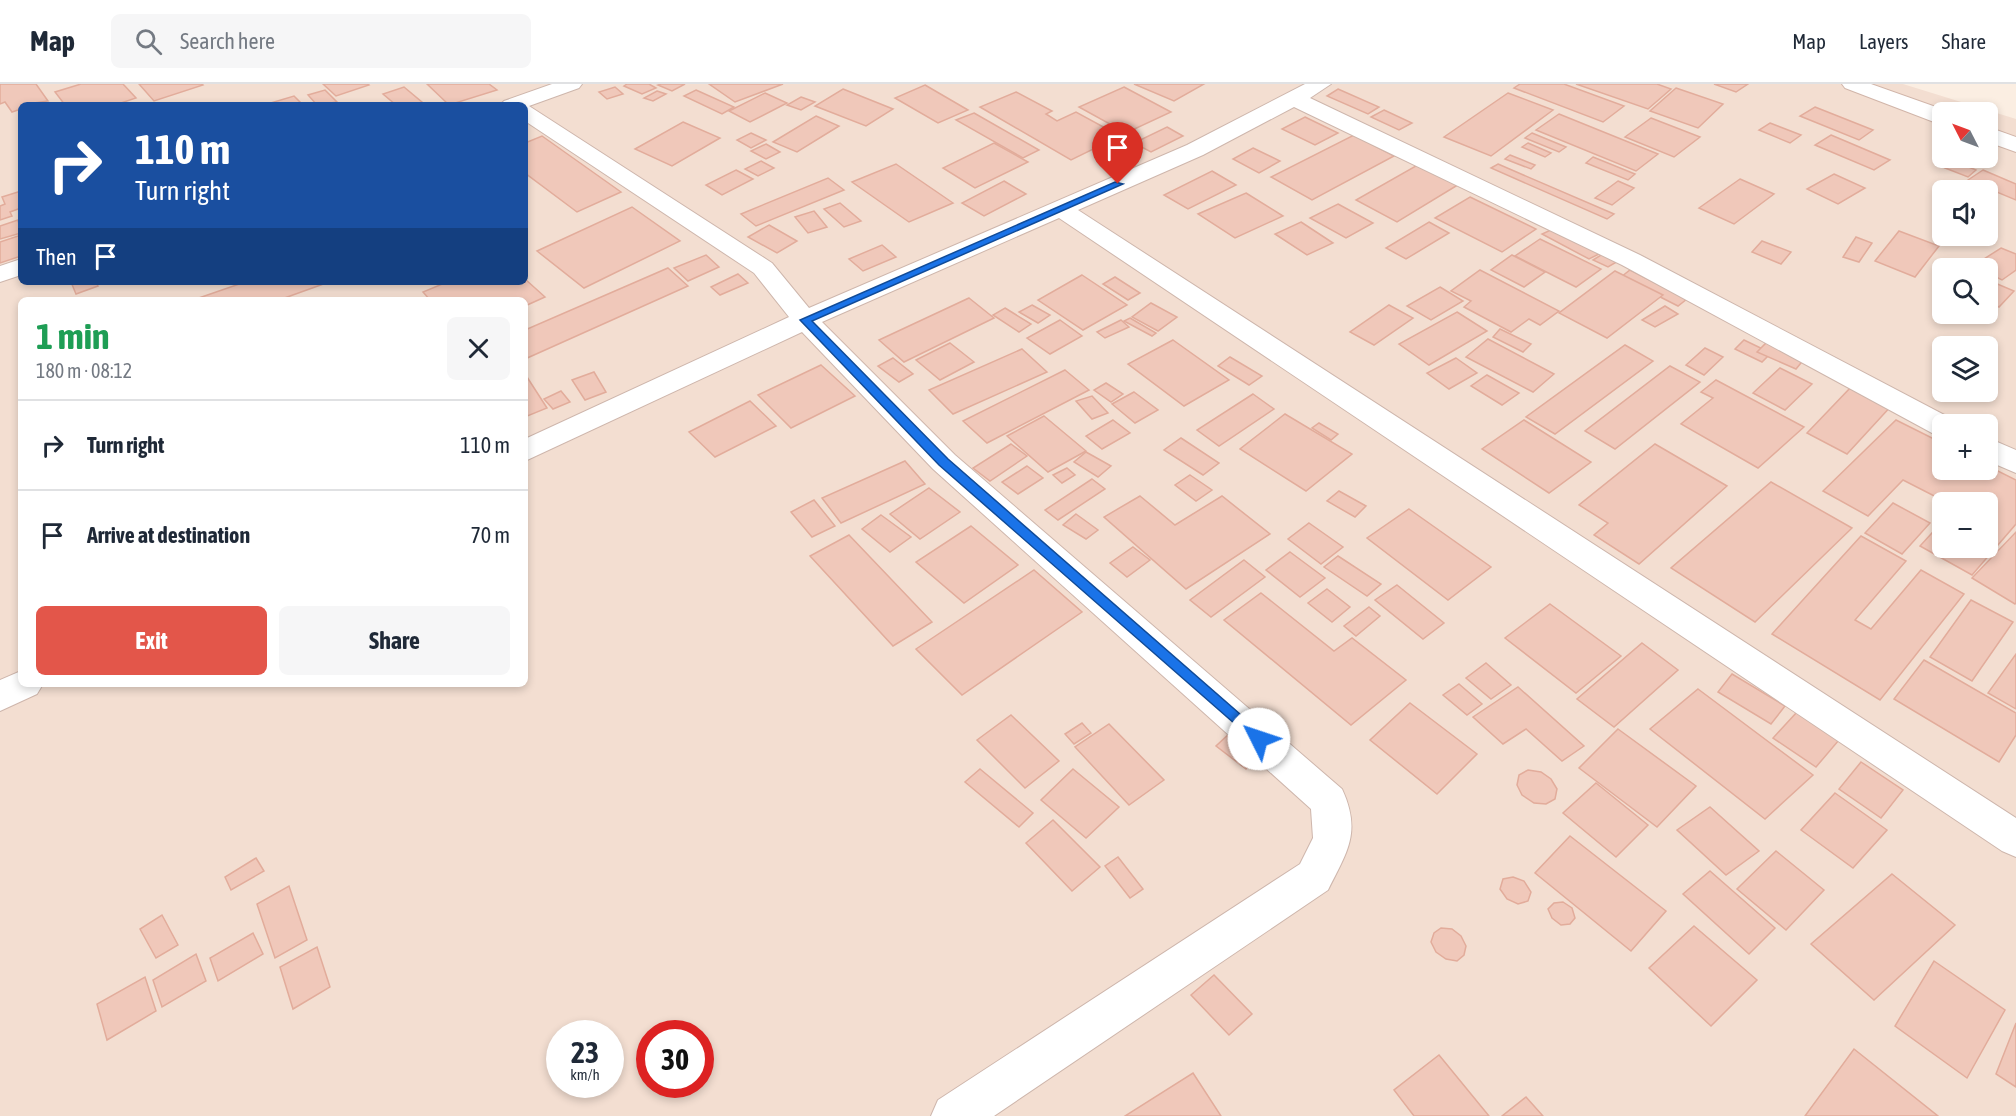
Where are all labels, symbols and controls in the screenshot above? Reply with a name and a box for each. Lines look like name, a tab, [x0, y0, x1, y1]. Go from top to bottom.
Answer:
search box	[111, 14, 531, 68]
text: Map	[30, 25, 75, 57]
icon: search	[132, 25, 165, 58]
text: Search here	[180, 28, 275, 54]
text: Map	[1792, 29, 1826, 53]
text: Layers	[1859, 29, 1909, 53]
text: Share	[1942, 29, 1986, 53]
north arrow	[1932, 102, 1998, 168]
map controls	[1932, 102, 1998, 558]
pin	[1092, 122, 1143, 184]
text: 110 m	[135, 125, 230, 173]
icon: right	[36, 126, 114, 204]
icon: arrive	[1101, 131, 1134, 164]
text: Turn right	[135, 175, 230, 206]
button: sound	[1932, 180, 1998, 246]
icon: arrive	[89, 240, 122, 273]
text: Then	[36, 244, 77, 270]
button: search	[1932, 258, 1998, 324]
text: 1 min	[36, 315, 110, 357]
button: close	[447, 317, 510, 380]
button: layers	[1932, 336, 1998, 402]
text: 180 m · 08:12	[36, 359, 132, 382]
button: +	[1932, 414, 1998, 480]
icon: right	[36, 429, 69, 462]
text: Turn right	[87, 432, 164, 458]
text: 110 m	[460, 432, 510, 458]
button: −	[1932, 492, 1998, 558]
icon: arrive	[36, 519, 69, 552]
text: Arrive at destination	[87, 522, 250, 548]
text: 70 m	[470, 522, 510, 548]
button: Exit	[36, 606, 267, 675]
button: Share	[279, 606, 510, 675]
position arrow	[1227, 707, 1291, 771]
speed limit sign: 30	[636, 1020, 714, 1098]
text: 23	[571, 1035, 599, 1069]
text: km/h	[570, 1066, 600, 1083]

